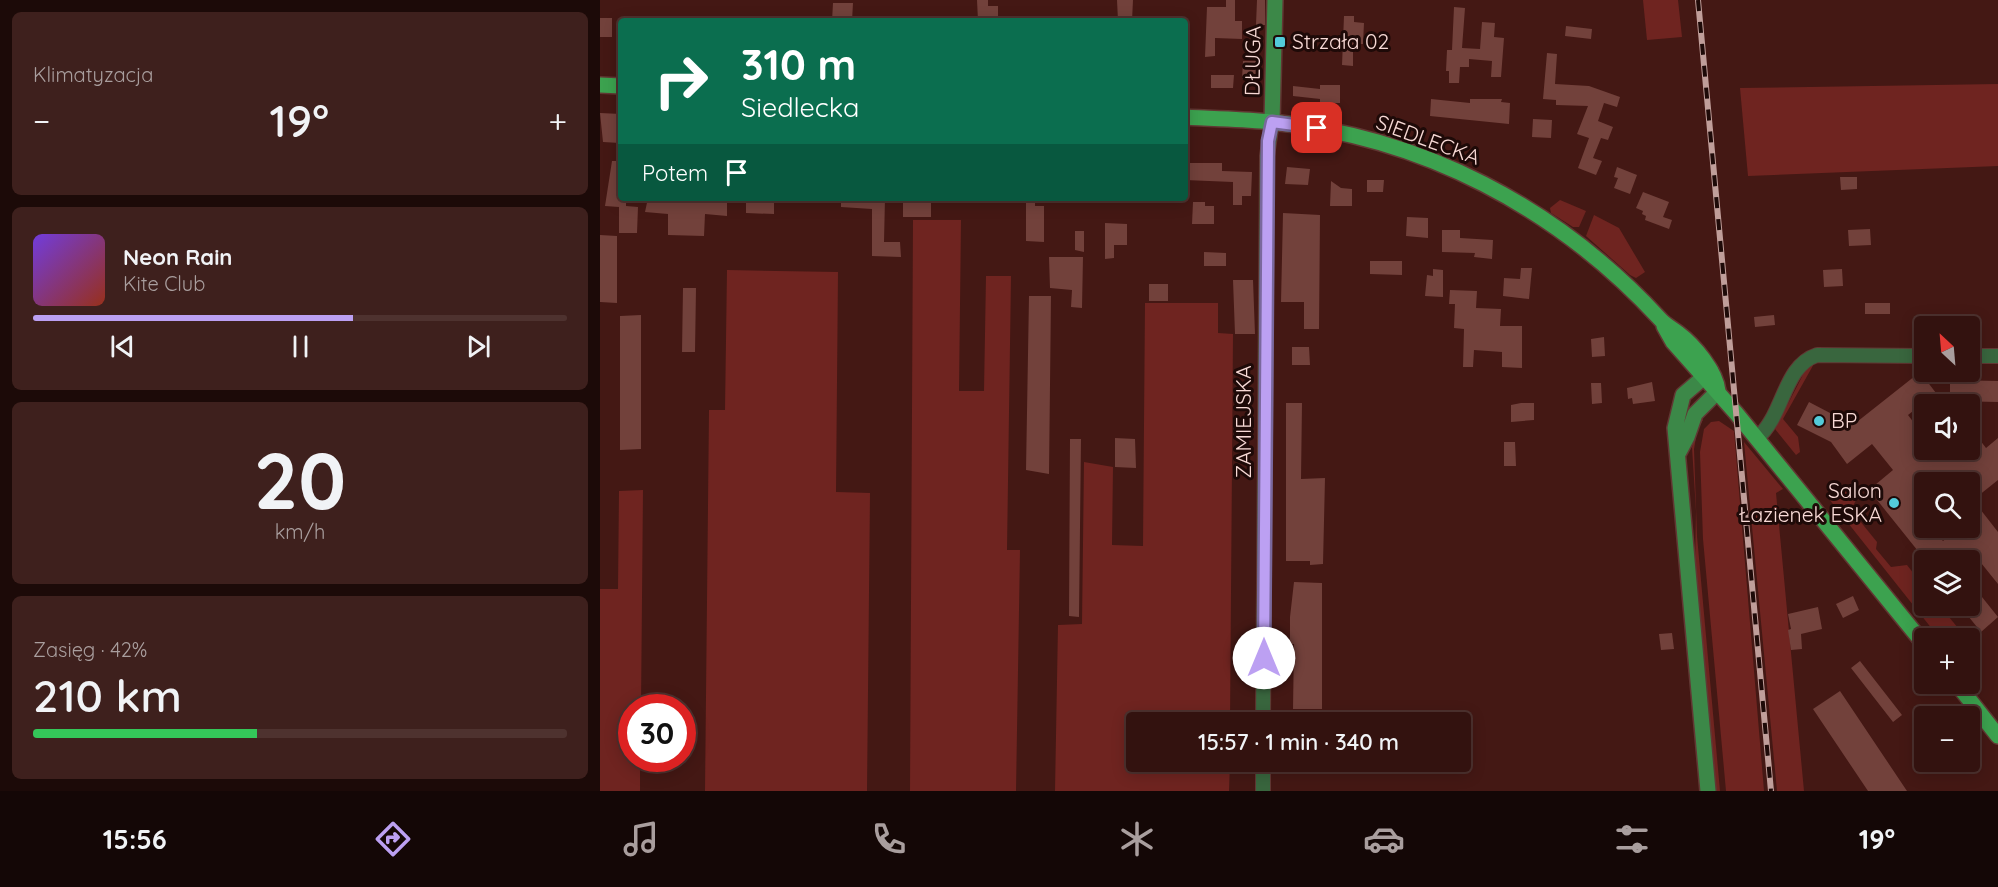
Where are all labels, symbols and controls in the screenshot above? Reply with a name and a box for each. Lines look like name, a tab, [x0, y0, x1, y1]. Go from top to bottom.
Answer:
street label: DŁUGA	[1238, 26, 1266, 96]
place label: Strzała 02	[1292, 28, 1389, 54]
marker: Strzała 02	[1273, 35, 1287, 49]
text: 310 m	[741, 38, 856, 91]
icon: right	[642, 42, 720, 120]
text: Klimatyzacja	[33, 62, 153, 87]
text: Siedlecka	[741, 90, 859, 124]
text: 19°	[270, 92, 329, 148]
text: −	[33, 100, 50, 141]
text: +	[548, 100, 567, 141]
pin	[1291, 102, 1342, 153]
street label: SIEDLECKA	[1373, 108, 1484, 170]
icon: arrive	[1300, 111, 1333, 144]
icon: arrive	[720, 156, 753, 189]
text: Potem	[642, 159, 708, 187]
text: Neon Rain	[123, 243, 232, 271]
text: Kite Club	[123, 271, 205, 296]
north arrow	[1914, 316, 1980, 382]
map controls	[1914, 316, 1980, 772]
icon: previous	[106, 330, 139, 363]
icon: pause	[284, 330, 317, 363]
icon: next	[462, 330, 495, 363]
street label: ZAMIEJSKA	[1230, 365, 1256, 479]
button: sound	[1914, 394, 1980, 460]
place label: BP	[1831, 407, 1857, 433]
marker: BP	[1812, 414, 1826, 428]
text: 20	[254, 431, 346, 529]
button: search	[1914, 472, 1980, 538]
place label: Salon Łazienek ESKA	[1738, 477, 1882, 527]
marker: Salon Łazienek ESKA	[1887, 496, 1901, 510]
text: km/h	[275, 519, 325, 544]
button: layers	[1914, 550, 1980, 616]
position arrow	[1232, 626, 1296, 690]
button: +	[1914, 628, 1980, 694]
text: Zasięg · 42%	[33, 637, 147, 662]
text: 210 km	[33, 667, 182, 723]
speed limit sign: 30	[618, 694, 696, 772]
button: −	[1914, 706, 1980, 772]
text: 15:57 · 1 min · 340 m	[1198, 728, 1399, 756]
icon: directions	[372, 818, 414, 860]
icon: music	[620, 818, 662, 860]
icon: phone	[868, 818, 910, 860]
icon: climate	[1116, 818, 1158, 860]
icon: car	[1363, 818, 1405, 860]
icon: filters	[1611, 818, 1653, 860]
text: 15:56	[103, 822, 167, 856]
text: 19°	[1859, 822, 1895, 856]

